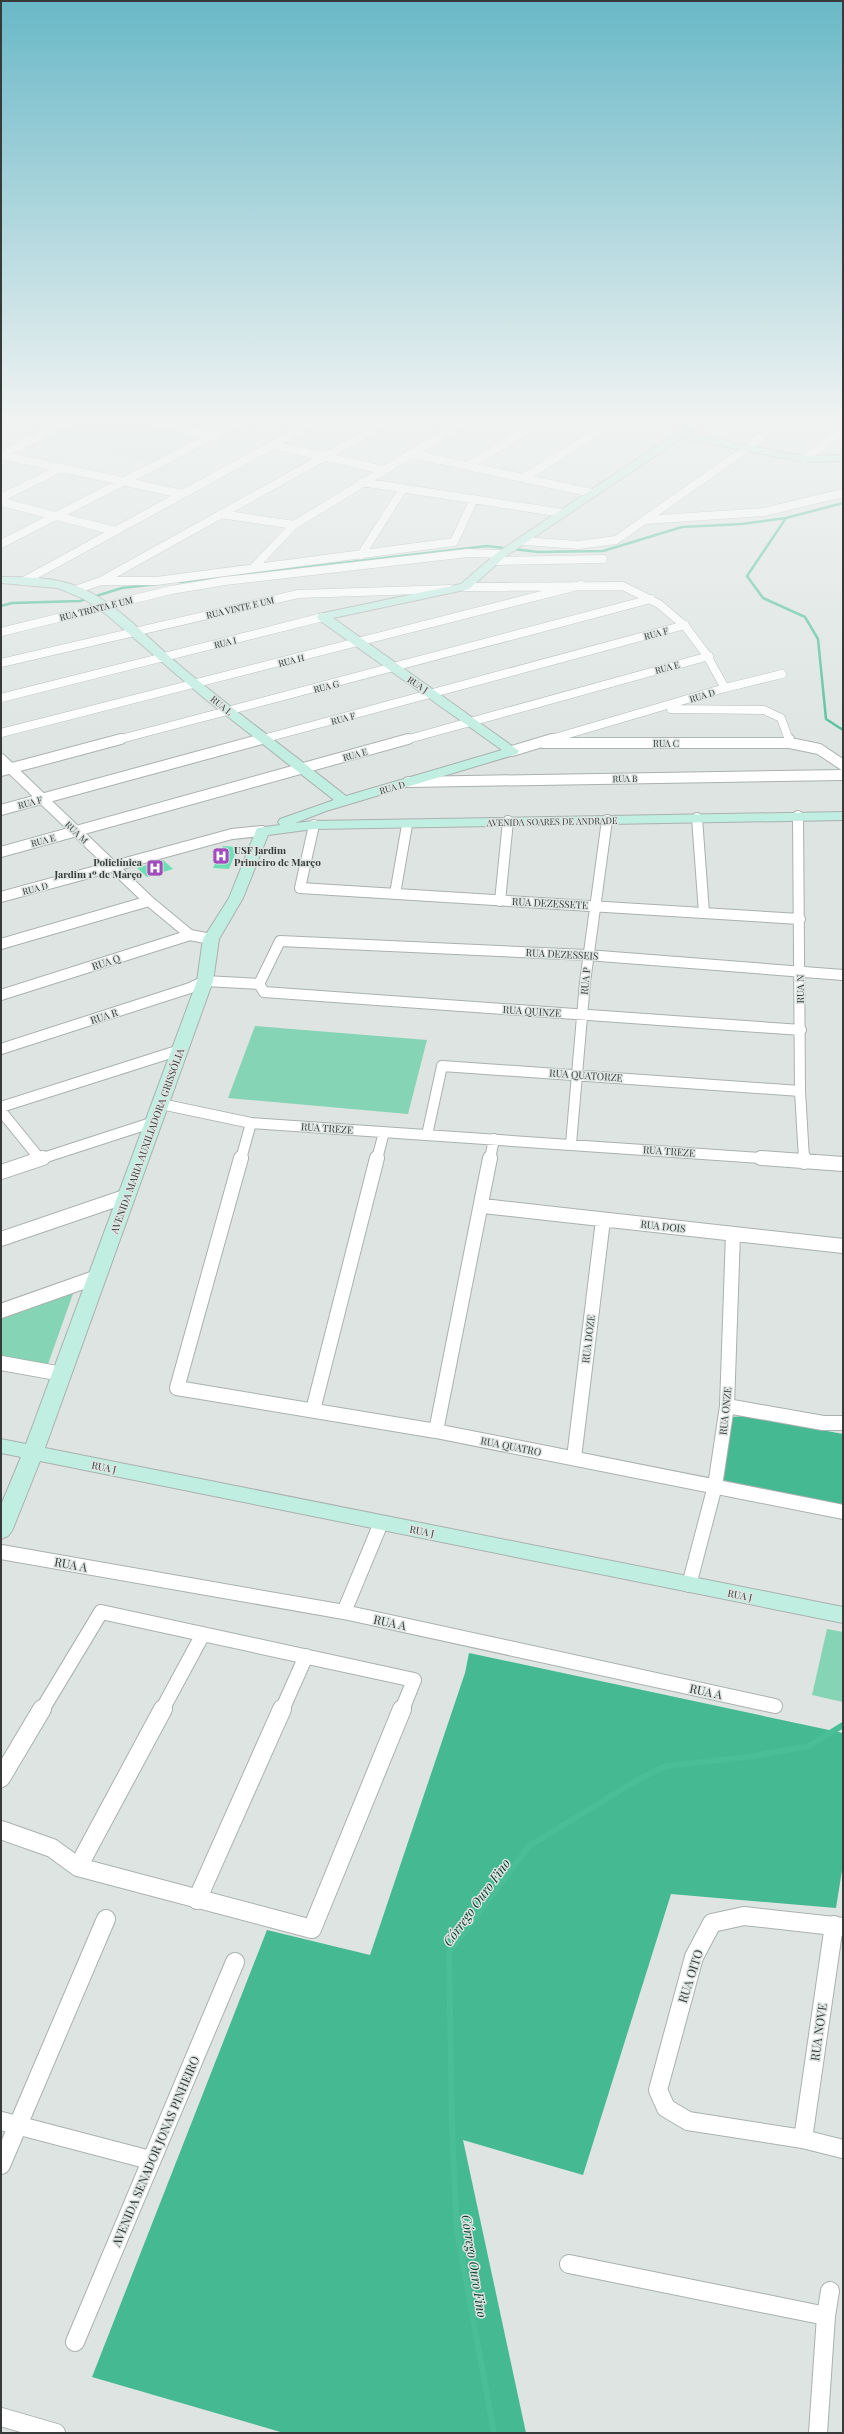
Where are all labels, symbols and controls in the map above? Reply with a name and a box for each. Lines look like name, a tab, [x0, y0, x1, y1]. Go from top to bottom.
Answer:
street label: RUA TRINTA E UM	[58, 593, 134, 623]
street label: RUA VINTE E UM	[205, 593, 275, 621]
street label: RUA F	[643, 624, 669, 642]
street label: RUA I	[213, 633, 237, 651]
street label: RUA H	[277, 651, 305, 669]
street label: RUA E	[653, 658, 681, 676]
street label: RUA J	[405, 673, 431, 695]
street label: RUA G	[312, 677, 341, 695]
street label: RUA D	[688, 685, 717, 705]
street label: RUA L	[209, 693, 236, 718]
street label: RUA F	[330, 709, 356, 727]
street label: RUA C	[653, 737, 679, 749]
street label: RUA E	[341, 745, 369, 763]
street label: RUA B	[612, 772, 638, 784]
street label: RUA D	[378, 778, 407, 796]
street label: RUA F	[17, 793, 43, 811]
street label: AVENIDA SOARES DE ANDRADE	[486, 814, 618, 828]
street label: RUA M	[63, 818, 91, 846]
street label: RUA E	[29, 831, 57, 849]
place label: USF Jardim Primeiro de Março	[234, 843, 321, 869]
hospital icon: USF Jardim Primeiro de Março	[211, 846, 231, 866]
place label: Policlínica Jardim 1º de Março	[54, 855, 143, 881]
hospital icon: Policlínica Jardim 1º de Março	[145, 858, 165, 878]
street label: RUA D	[21, 879, 50, 897]
street label: RUA DEZESSETE	[512, 894, 588, 912]
street label: RUA DEZESSEIS	[525, 945, 599, 963]
street label: RUA Q	[90, 951, 123, 973]
street label: RUA P	[577, 966, 593, 995]
street label: RUA N	[793, 975, 807, 1003]
street label: RUA QUINZE	[502, 1002, 562, 1020]
street label: RUA R	[88, 1005, 120, 1027]
street label: AVENIDA MARIA AUXILIADORA GRISSÓLIA	[107, 1046, 187, 1237]
street label: RUA QUATORZE	[549, 1065, 623, 1085]
street label: RUA TREZE	[300, 1119, 354, 1137]
street label: RUA TREZE	[642, 1142, 696, 1160]
street label: RUA DOIS	[640, 1217, 686, 1235]
street label: RUA DOZE	[578, 1314, 598, 1364]
street label: RUA ONZE	[716, 1386, 734, 1436]
street label: RUA QUATRO	[479, 1433, 543, 1459]
street label: RUA J	[90, 1458, 118, 1476]
street label: RUA J	[408, 1522, 436, 1540]
street label: RUA A	[53, 1553, 89, 1575]
street label: RUA J	[726, 1586, 754, 1604]
street label: RUA A	[372, 1611, 408, 1633]
street label: RUA A	[688, 1680, 724, 1702]
water label: Córrego Ouro Fino	[439, 1855, 513, 1949]
street label: RUA OITO	[674, 1947, 706, 2005]
street label: RUA NOVE	[806, 2002, 830, 2062]
street label: AVENIDA SENADOR JONAS PINHEIRO	[107, 2053, 203, 2250]
water label: Córrego Ouro Fino	[458, 2213, 492, 2319]

